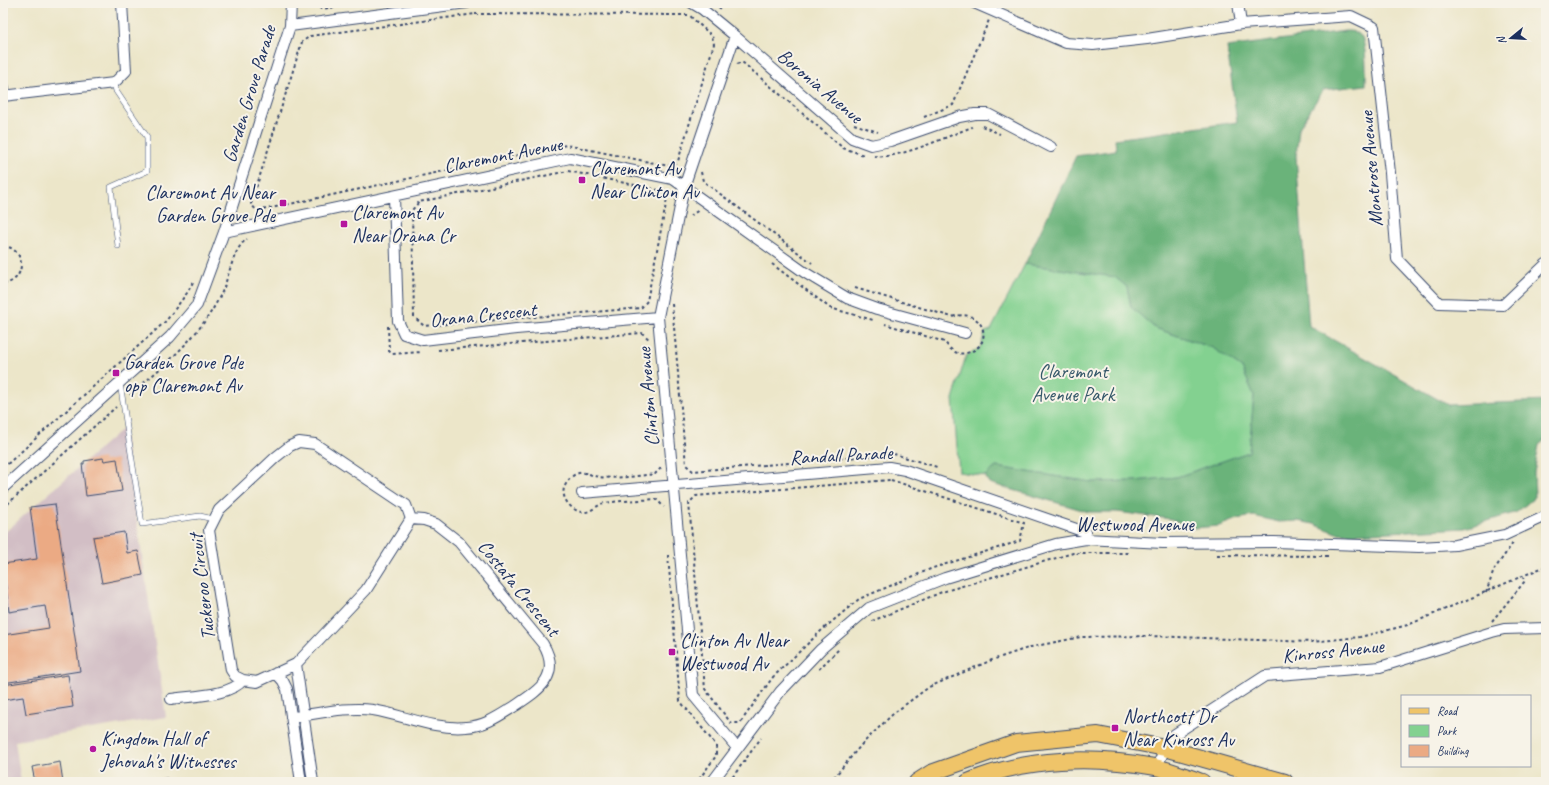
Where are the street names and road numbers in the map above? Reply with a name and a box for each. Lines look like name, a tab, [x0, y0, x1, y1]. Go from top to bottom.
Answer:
street label: Garden Grove Parade	[216, 21, 282, 165]
street label: Boronia Avenue	[772, 43, 869, 130]
street label: Montrose Avenue	[1353, 109, 1388, 228]
street label: Claremont Avenue	[442, 131, 566, 179]
street label: Orana Crescent	[429, 297, 540, 333]
street label: Clinton Avenue	[631, 345, 665, 448]
street label: Randall Parade	[789, 440, 894, 470]
street label: Westwood Avenue	[1076, 512, 1195, 537]
street label: Tuckeroo Circuit	[183, 529, 221, 642]
street label: Costata Crescent	[472, 535, 567, 643]
street label: Kinross Avenue	[1281, 633, 1386, 669]

